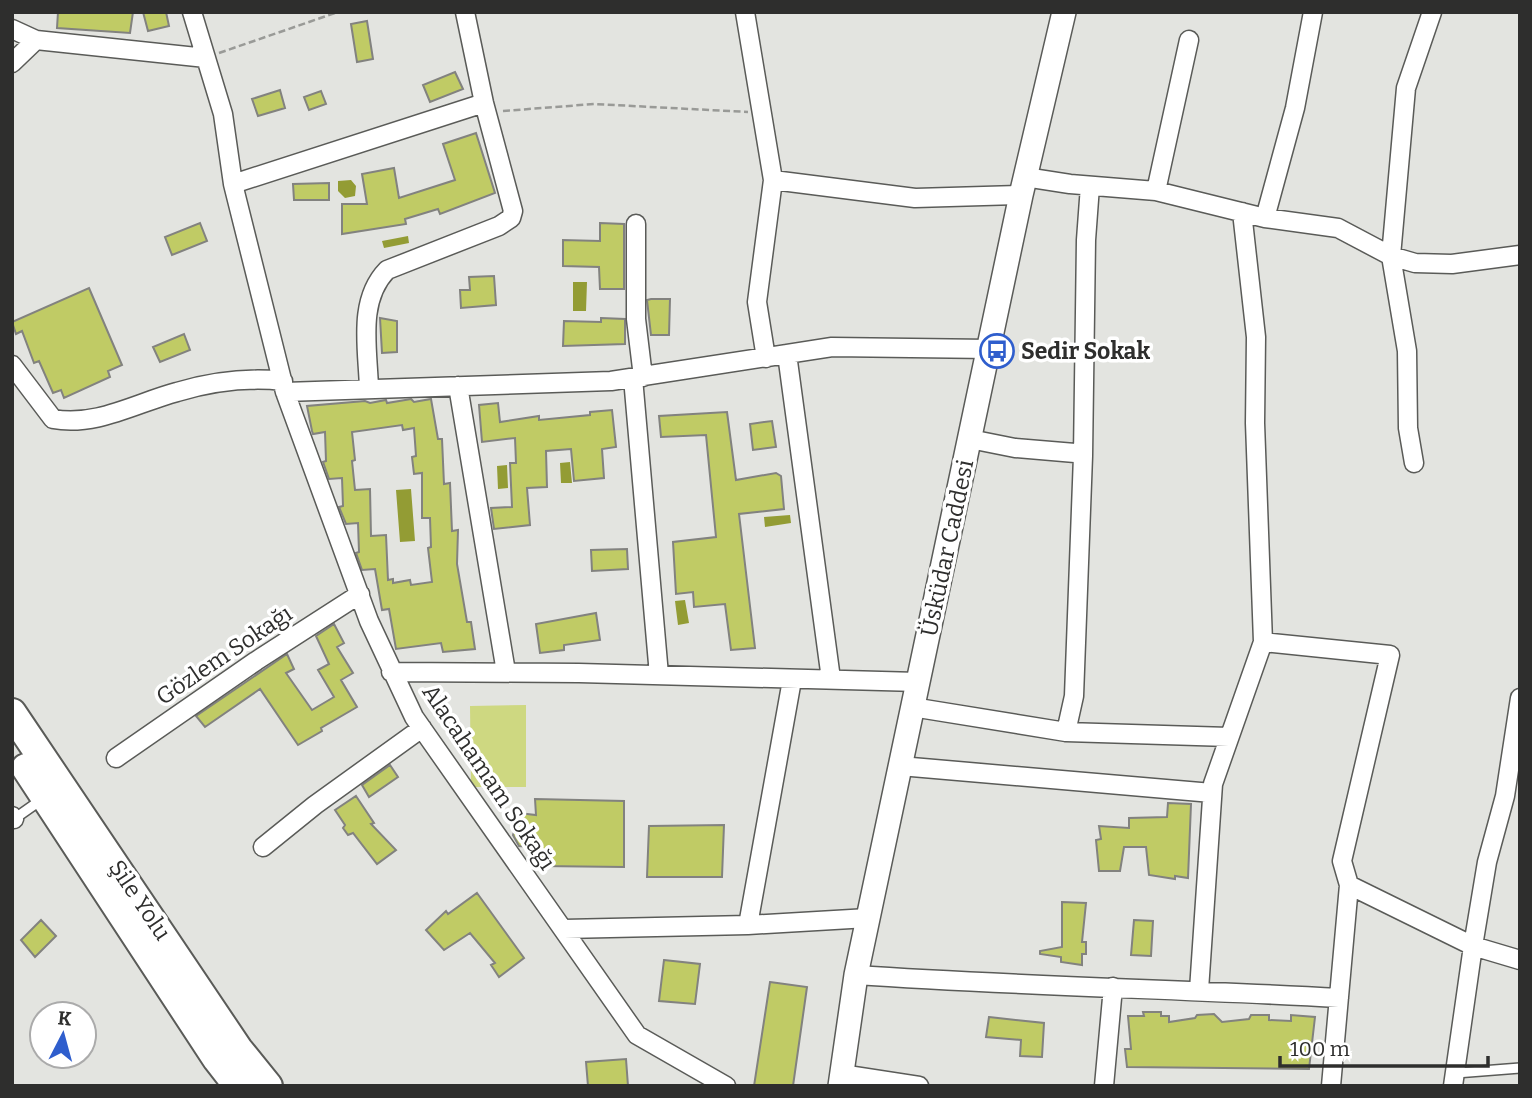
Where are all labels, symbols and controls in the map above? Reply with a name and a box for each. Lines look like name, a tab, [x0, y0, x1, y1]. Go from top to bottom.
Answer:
bus stop icon: Sedir Sokak	[978, 332, 1016, 370]
place label: Sedir Sokak	[1021, 337, 1150, 365]
street label: Üsküdar Caddesi	[915, 457, 979, 639]
street label: Gözlem Sokağı	[151, 599, 297, 711]
street label: Alacahamam Sokağı	[416, 679, 562, 875]
street label: Şile Yolu	[103, 855, 177, 945]
north arrow	[28, 1000, 98, 1070]
text: K	[57, 1006, 73, 1031]
scale bar	[1280, 1024, 1488, 1068]
text: 100 m	[1290, 1036, 1350, 1062]

